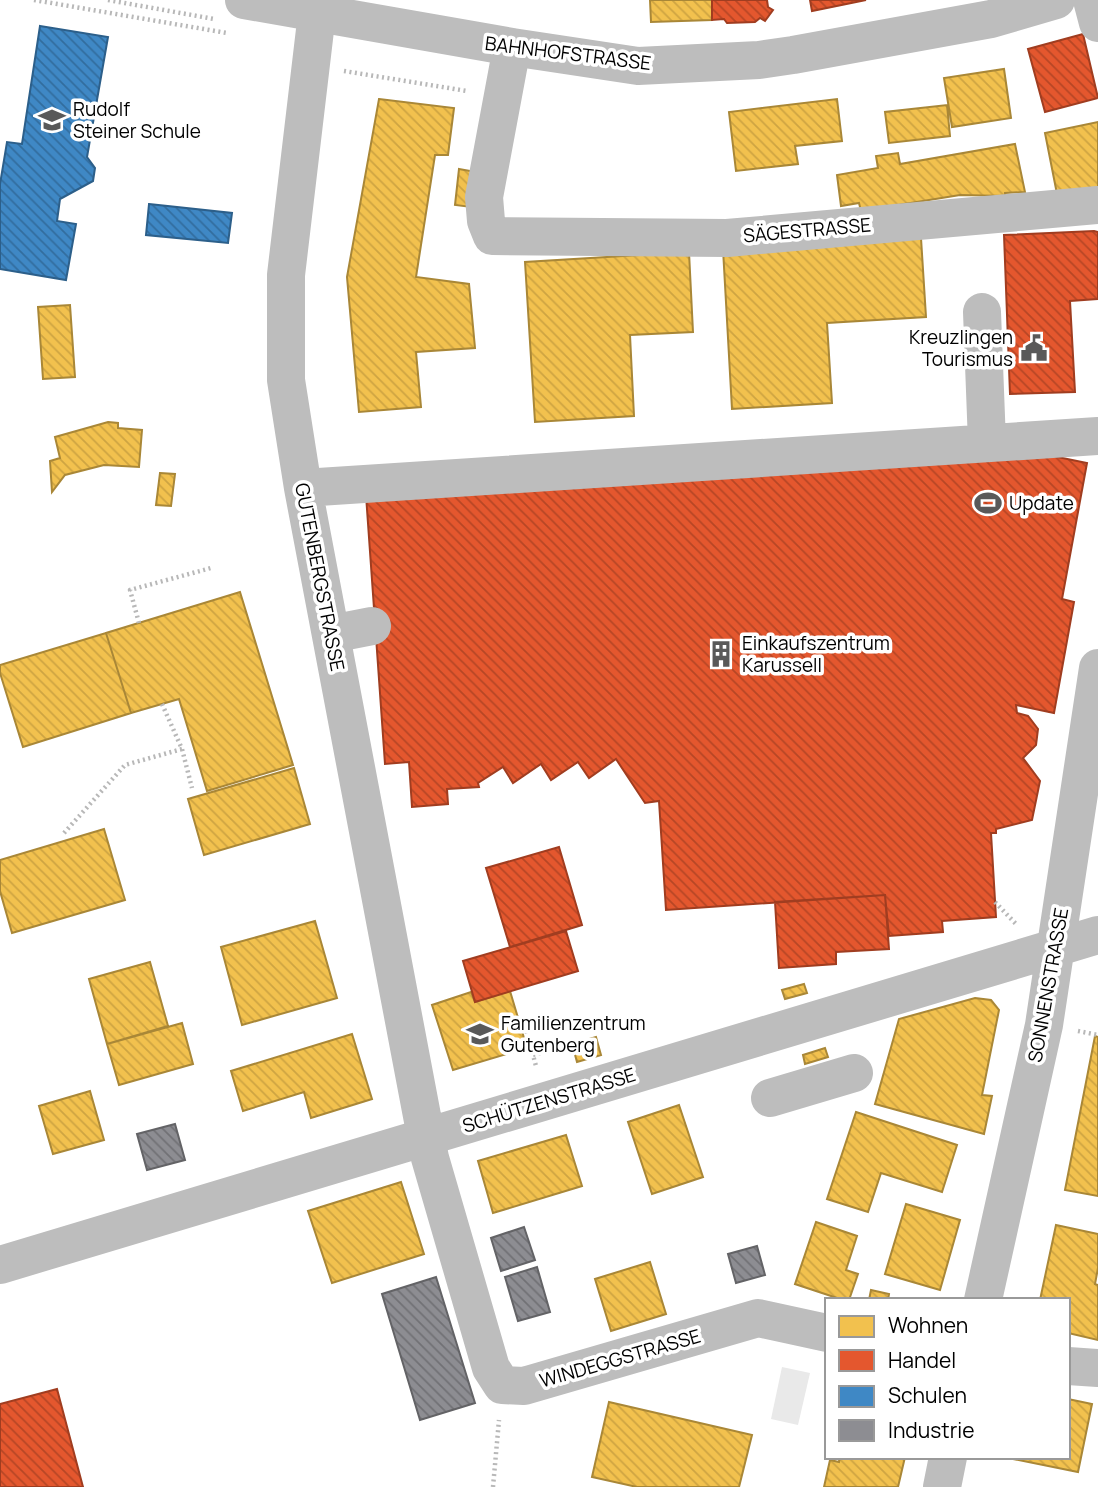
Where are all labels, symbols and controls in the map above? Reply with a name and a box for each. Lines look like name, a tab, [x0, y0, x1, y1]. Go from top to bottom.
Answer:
street label: BAHNHOFSTRASSE	[483, 30, 653, 76]
place label: Rudolf Steiner Schule	[73, 96, 201, 144]
school or university icon: Rudolf Steiner Schule	[37, 105, 67, 135]
street label: SÄGESTRASSE	[742, 211, 872, 249]
place label: Kreuzlingen Tourismus	[909, 324, 1013, 372]
public building icon: Kreuzlingen Tourismus	[1019, 333, 1049, 363]
street label: GUTENBERGSTRASSE	[289, 481, 351, 673]
sports icon: Update	[973, 488, 1003, 518]
place label: Update	[1009, 490, 1074, 516]
place label: Einkaufszentrum Karussell	[742, 630, 890, 678]
building icon: Einkaufszentrum Karussell	[706, 639, 736, 669]
street label: SONNENSTRASSE	[1022, 906, 1074, 1064]
place label: Familienzentrum Gutenberg	[501, 1010, 646, 1058]
school or university icon: Familienzentrum Gutenberg	[465, 1019, 495, 1049]
street label: SCHÜTZENSTRASSE	[459, 1061, 639, 1139]
legend	[825, 1298, 1070, 1459]
text: Wohnen	[888, 1311, 968, 1339]
street label: WINDEGGSTRASSE	[537, 1323, 703, 1393]
text: Handel	[888, 1346, 956, 1374]
text: Schulen	[888, 1381, 967, 1409]
text: Industrie	[888, 1416, 974, 1444]

